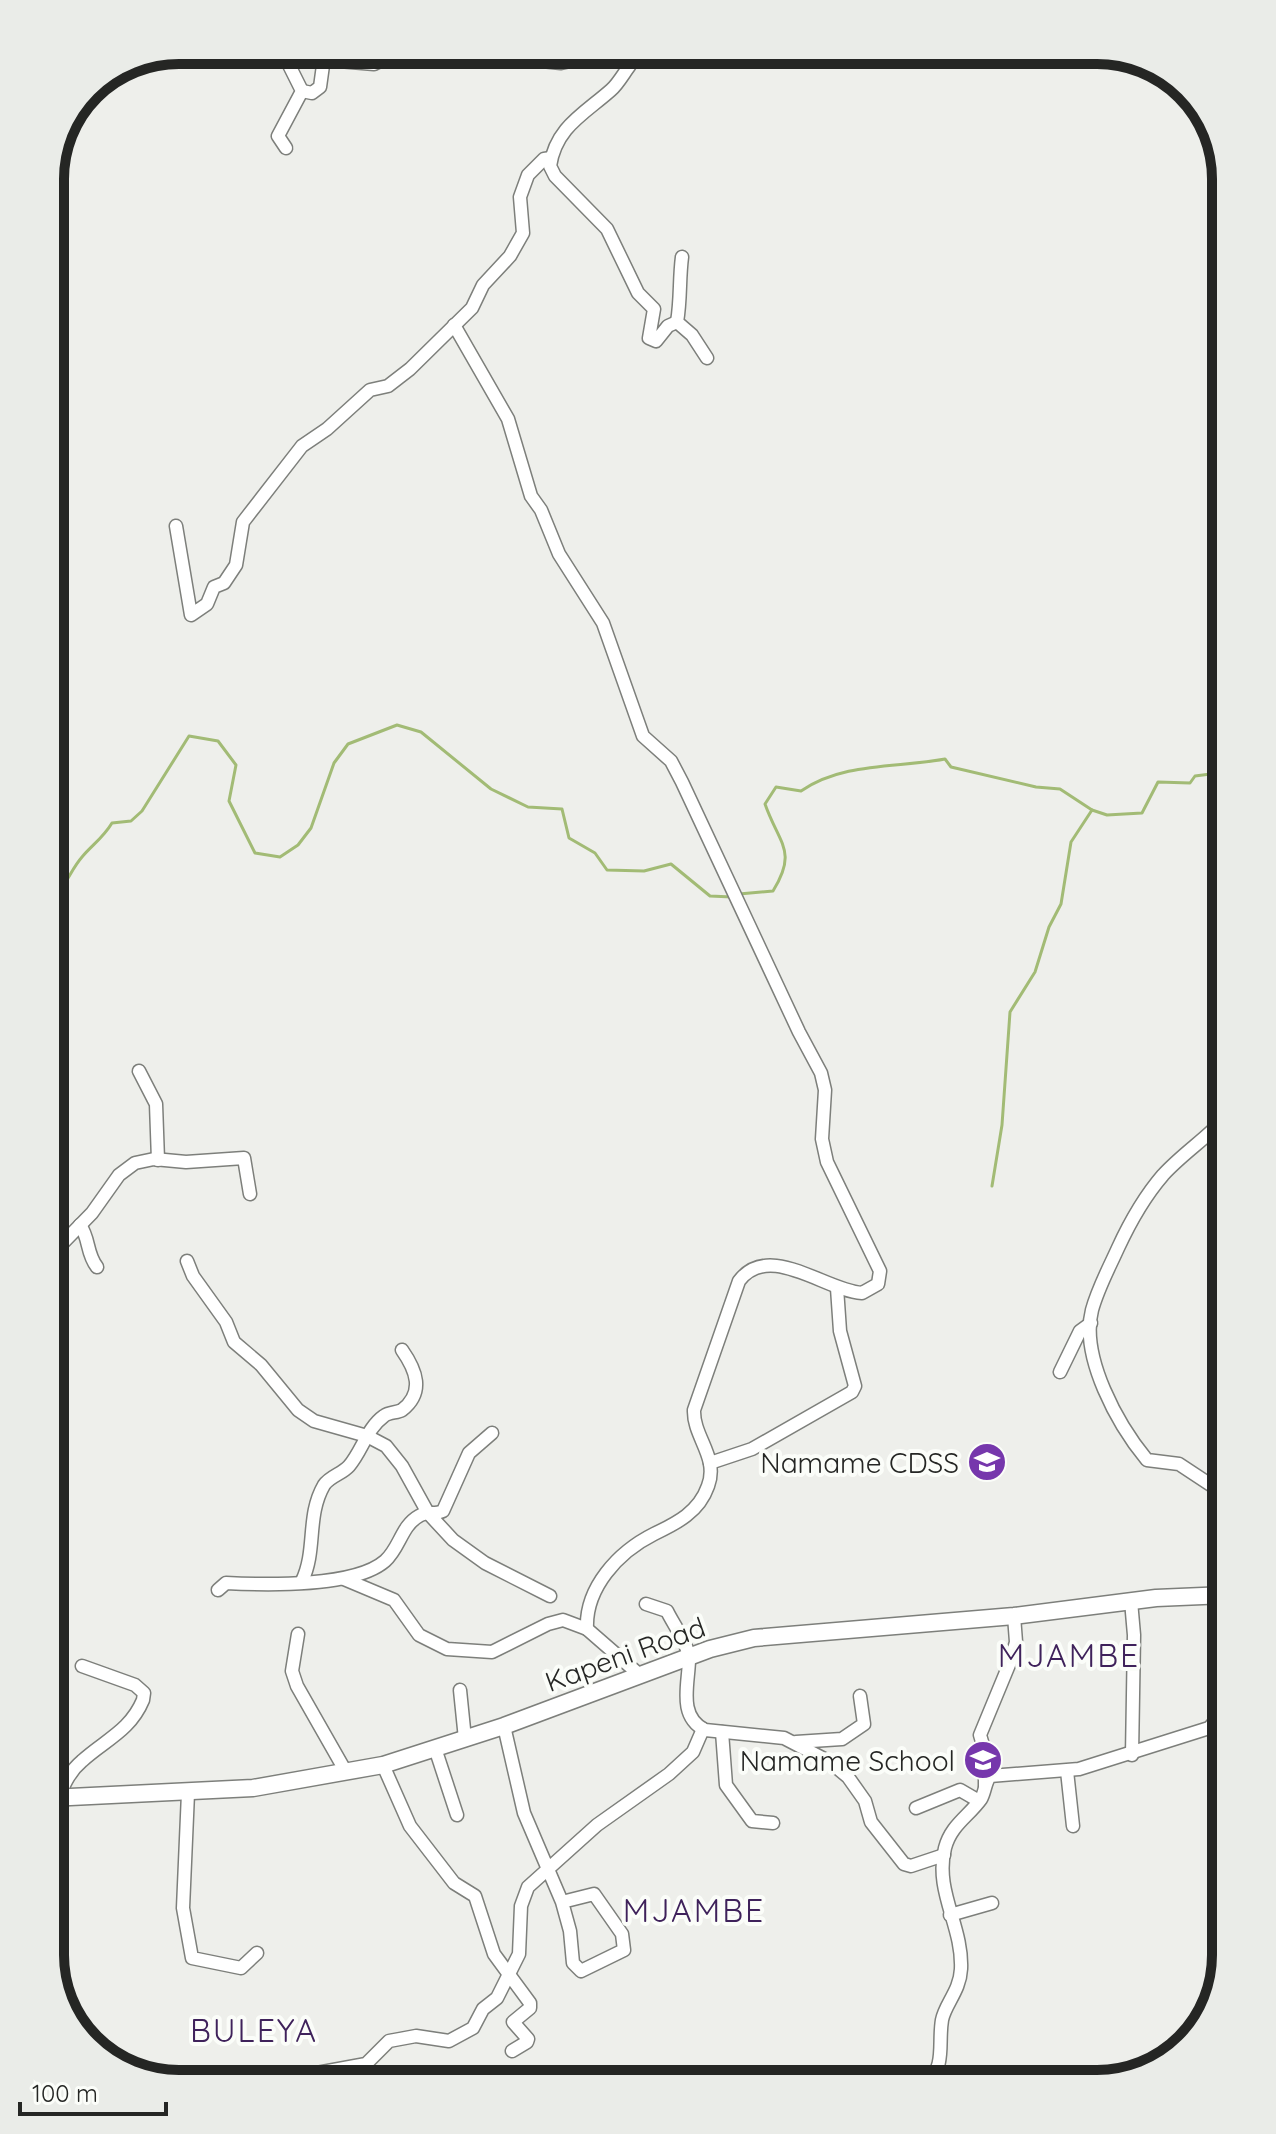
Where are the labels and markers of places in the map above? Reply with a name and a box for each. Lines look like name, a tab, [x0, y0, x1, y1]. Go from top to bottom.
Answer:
school or university icon: Namame CDSS	[966, 1441, 1008, 1483]
place label: Namame CDSS	[760, 1445, 959, 1480]
school or university icon: Namame School	[962, 1739, 1004, 1781]
place label: Namame School	[740, 1743, 955, 1778]

